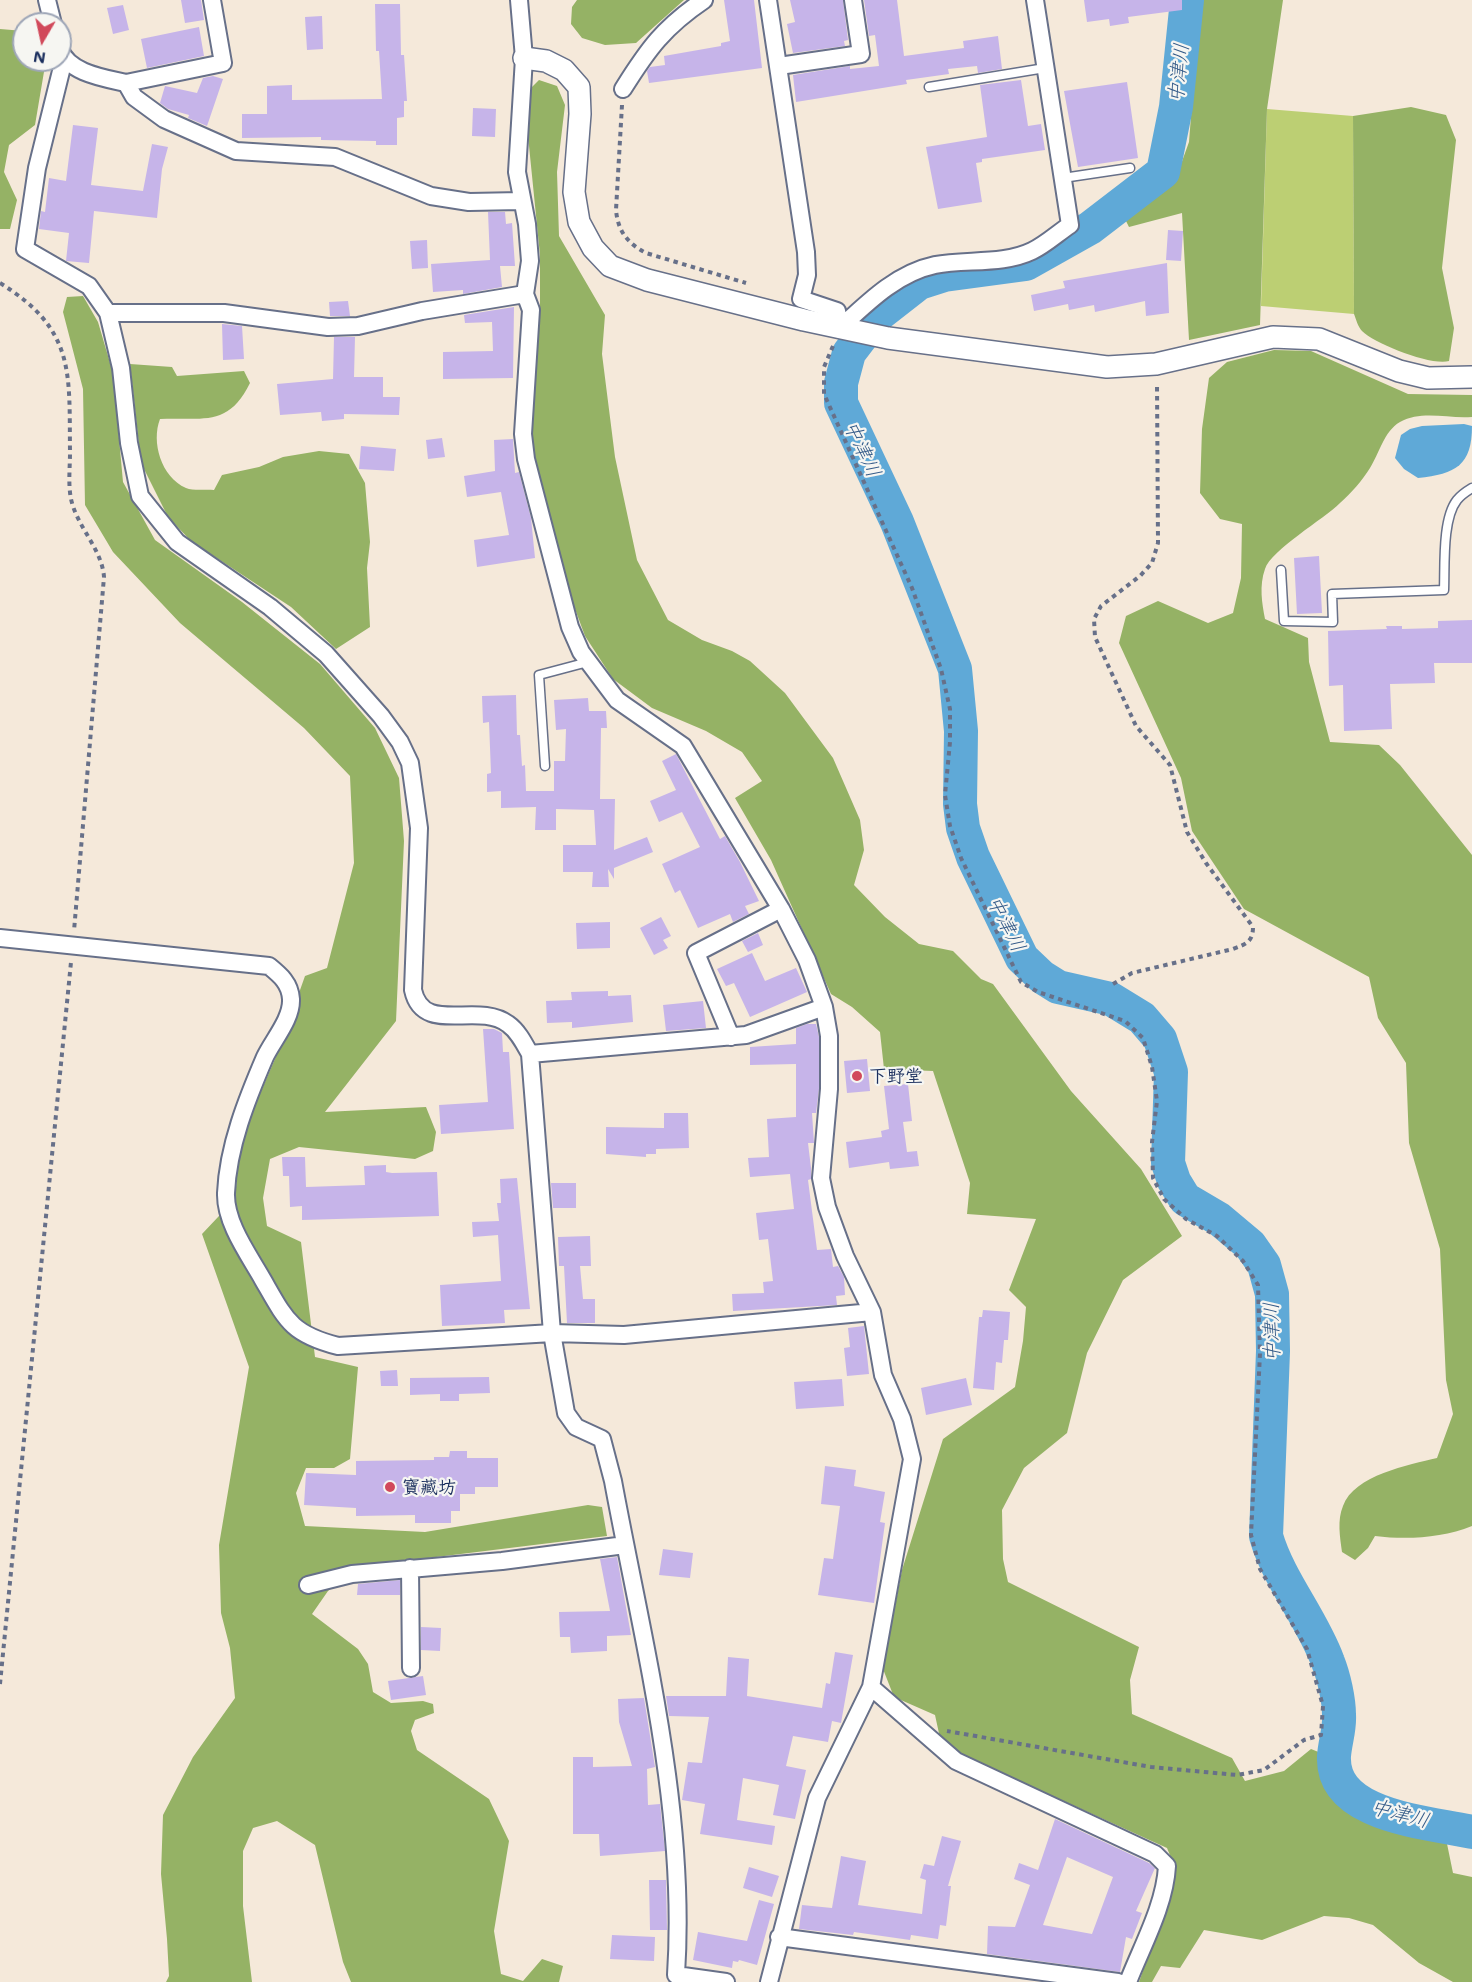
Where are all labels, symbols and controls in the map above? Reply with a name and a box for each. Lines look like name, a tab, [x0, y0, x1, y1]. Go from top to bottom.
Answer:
north arrow	[12, 12, 72, 72]
water label: 中津川	[1164, 42, 1194, 104]
text: N	[32, 47, 47, 70]
water label: 中津川	[838, 417, 886, 481]
water label: 中津川	[982, 892, 1030, 956]
place label: 下野堂	[869, 1065, 923, 1087]
marker: 下野堂	[850, 1069, 864, 1083]
water label: 中津川	[1259, 1302, 1285, 1362]
place label: 寶藏坊	[402, 1476, 456, 1498]
marker: 寶藏坊	[383, 1480, 397, 1494]
water label: 中津川	[1368, 1795, 1432, 1833]

